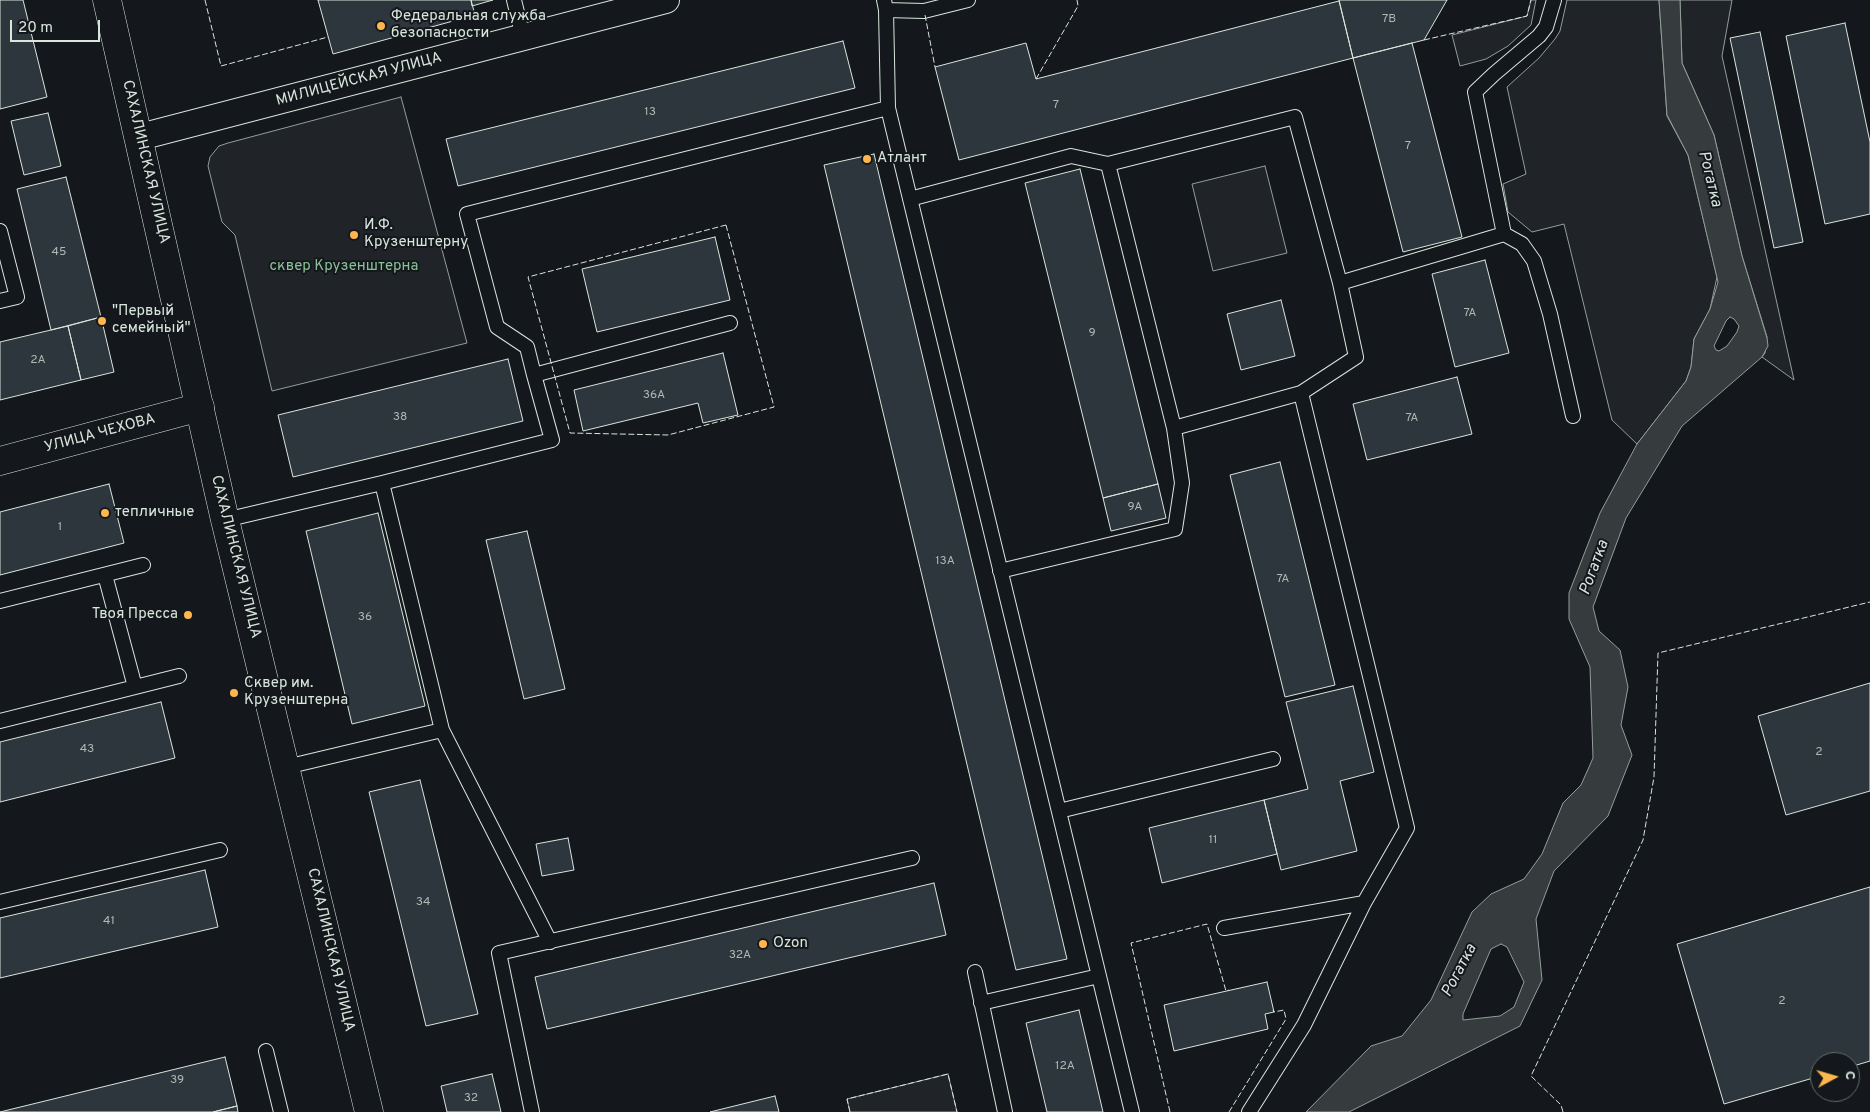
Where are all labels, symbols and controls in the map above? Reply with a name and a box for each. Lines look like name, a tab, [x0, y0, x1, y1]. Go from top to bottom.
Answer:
place label: Федеральная служба безопасности	[391, 8, 546, 43]
scale bar	[12, 10, 102, 42]
house number: 7В	[1382, 13, 1396, 27]
text: 20 m	[18, 19, 53, 38]
marker: Федеральная служба безопасности	[375, 20, 387, 32]
street label: МИЛИЦЕЙСКАЯ УЛИЦА	[274, 49, 444, 111]
street label: САХАЛИНСКАЯ УЛИЦА	[117, 78, 173, 246]
house number: 7	[1053, 99, 1059, 113]
house number: 13	[644, 106, 656, 120]
house number: 7	[1405, 140, 1411, 154]
water label: Рогатка	[1693, 149, 1725, 209]
place label: Атлант	[877, 150, 927, 168]
marker: Атлант	[861, 153, 873, 165]
place label: И.Ф. Крузенштерну	[364, 217, 468, 252]
marker: И.Ф. Крузенштерну	[348, 229, 360, 241]
house number: 45	[52, 246, 66, 260]
park label: сквер Крузенштерна	[270, 258, 418, 276]
place label: "Первый семейный"	[112, 303, 191, 338]
house number: 7А	[1463, 307, 1477, 321]
marker: "Первый семейный"	[96, 315, 108, 327]
house number: 9	[1088, 327, 1096, 341]
house number: 2А	[30, 354, 46, 368]
house number: 36А	[643, 389, 665, 403]
street label: УЛИЦА ЧЕХОВА	[43, 411, 157, 457]
house number: 38	[393, 411, 407, 425]
house number: 7А	[1405, 412, 1419, 426]
street label: САХАЛИНСКАЯ УЛИЦА	[206, 474, 264, 640]
house number: 9А	[1128, 501, 1142, 515]
place label: тепличные	[115, 504, 194, 522]
marker: тепличные	[99, 507, 111, 519]
house number: 1	[58, 521, 62, 535]
water label: Рогатка	[1576, 538, 1614, 598]
house number: 13А	[935, 555, 955, 569]
house number: 7А	[1276, 573, 1290, 587]
place label: Твоя Пресса	[92, 606, 178, 624]
marker: Твоя Пресса	[182, 609, 194, 621]
house number: 36	[358, 611, 372, 625]
place label: Сквер им. Крузенштерна	[244, 675, 348, 710]
marker: Сквер им. Крузенштерна	[228, 687, 240, 699]
house number: 43	[80, 743, 94, 757]
house number: 2	[1815, 746, 1823, 760]
house number: 11	[1209, 834, 1217, 848]
street label: САХАЛИНСКАЯ УЛИЦА	[302, 866, 358, 1034]
house number: 34	[416, 896, 430, 910]
house number: 41	[103, 915, 115, 929]
place label: Ozon	[773, 935, 808, 953]
marker: Ozon	[757, 938, 769, 950]
water label: Рогатка	[1438, 941, 1482, 1001]
house number: 32А	[729, 949, 751, 963]
house number: 2	[1778, 995, 1786, 1009]
north arrow	[1810, 1052, 1860, 1102]
house number: 12А	[1055, 1060, 1075, 1074]
text: С	[1840, 1070, 1858, 1081]
house number: 39	[170, 1074, 184, 1088]
house number: 32	[464, 1092, 478, 1106]

